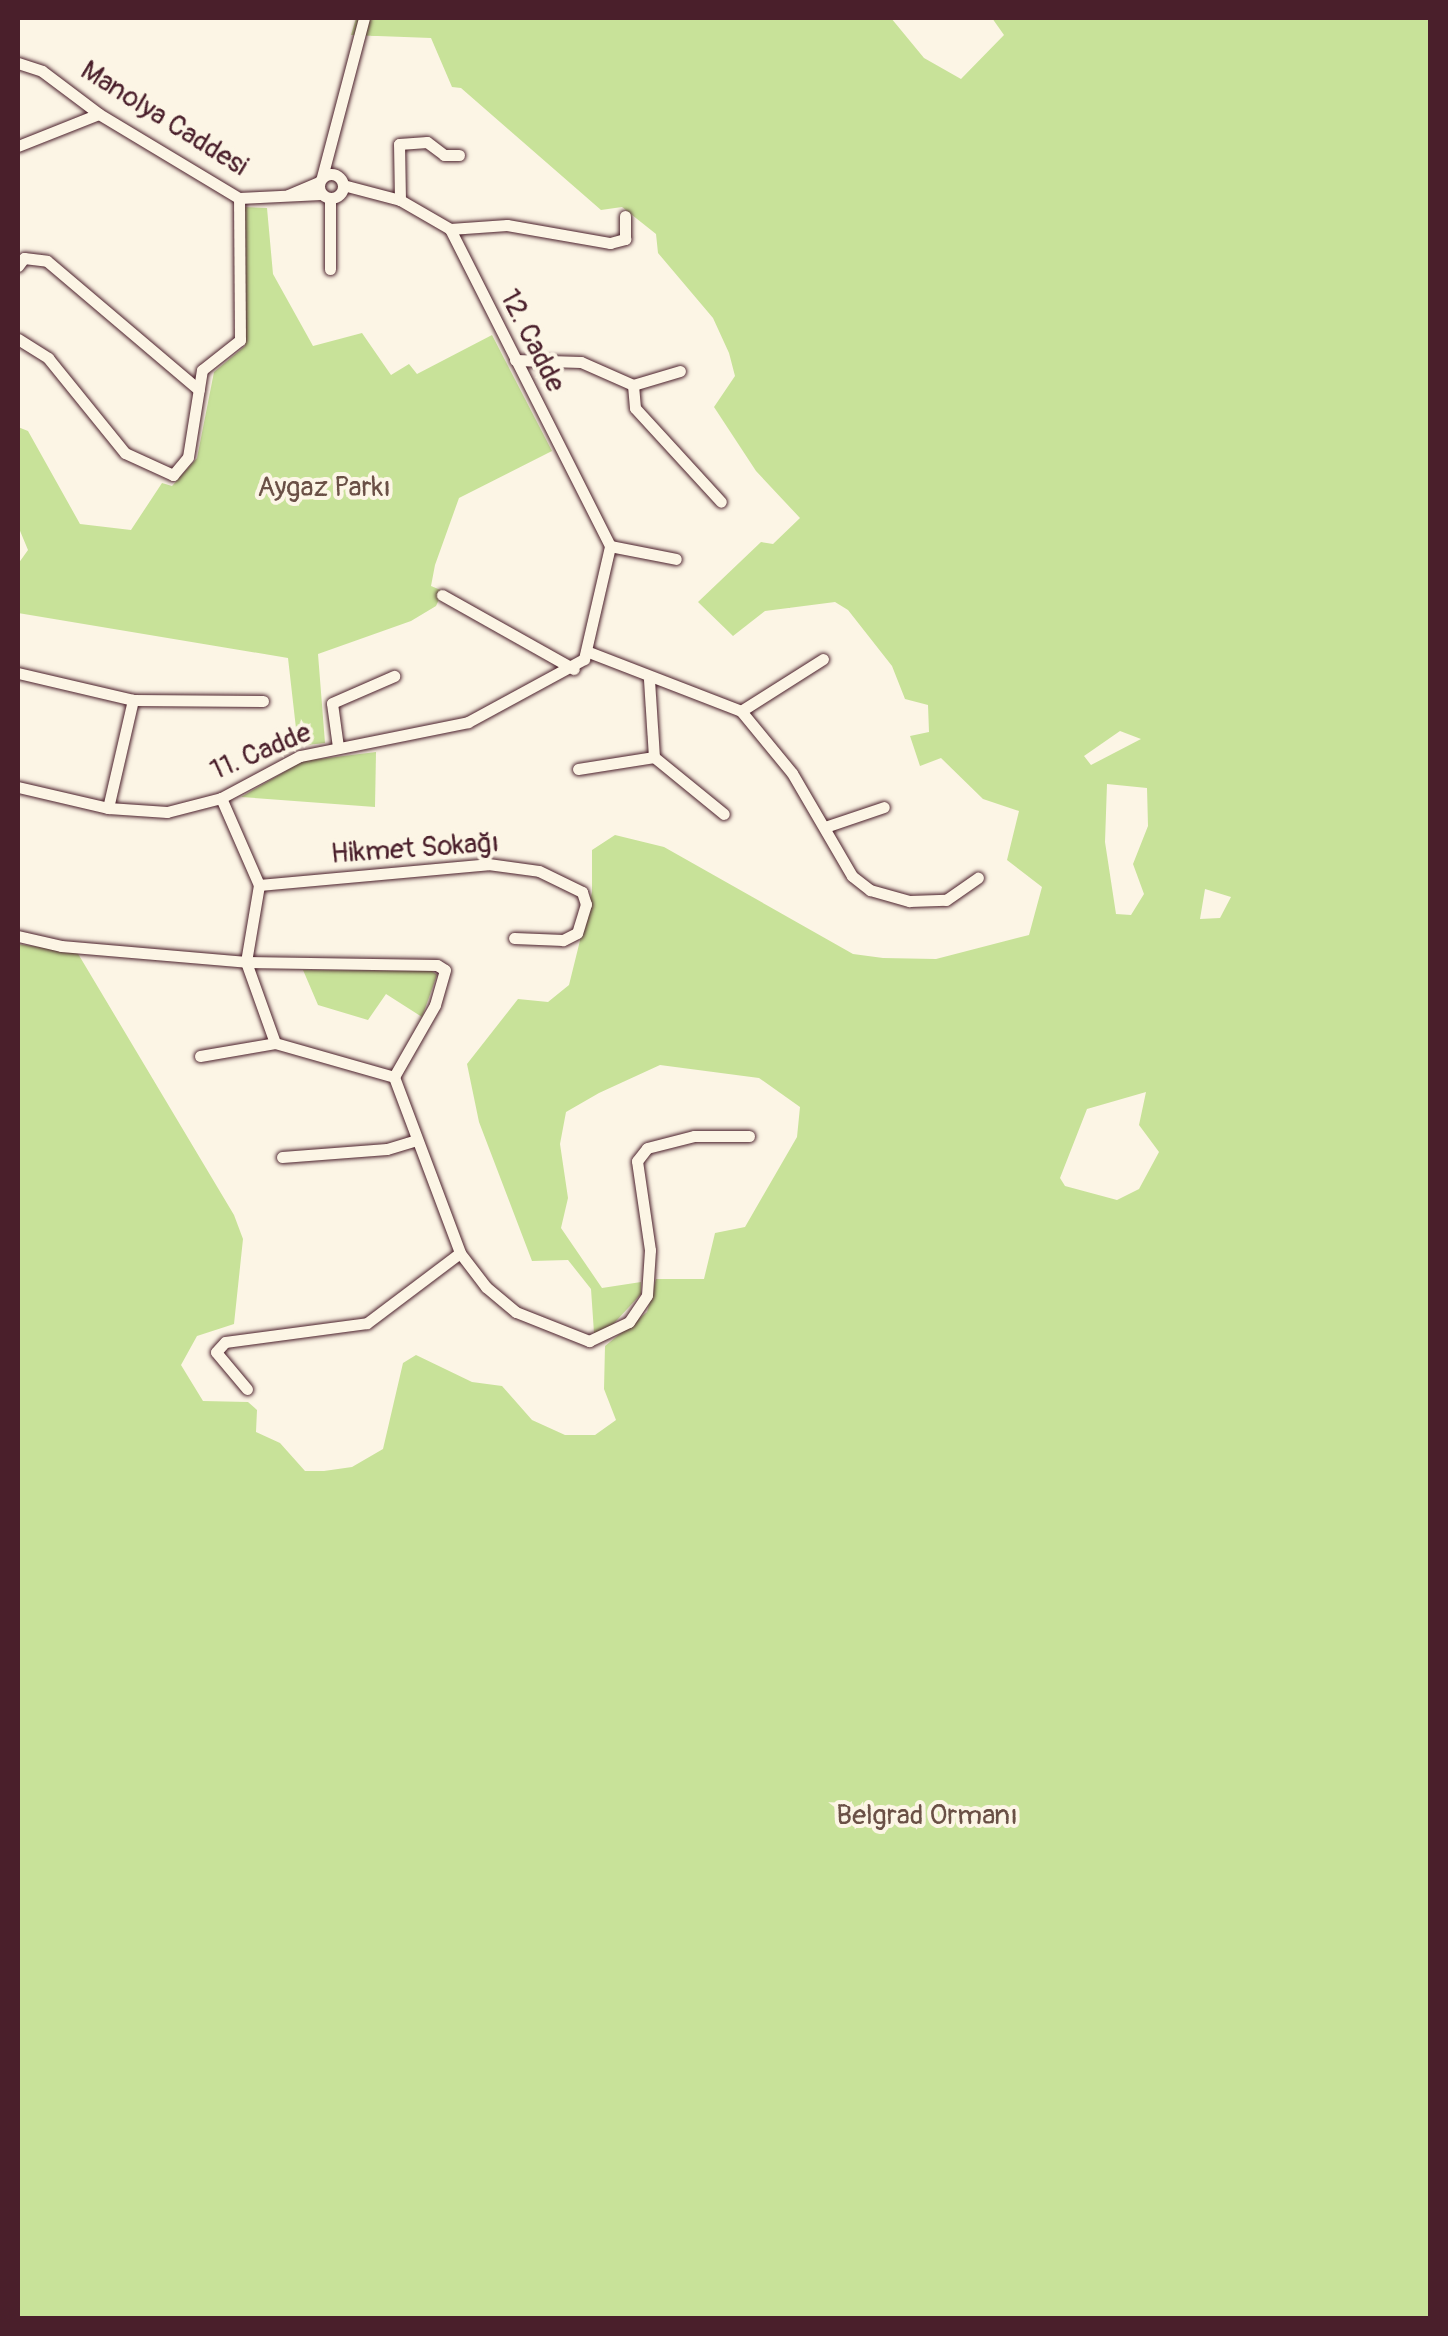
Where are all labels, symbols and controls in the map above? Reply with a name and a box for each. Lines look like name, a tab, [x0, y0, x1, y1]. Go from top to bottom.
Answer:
street label: Manolya Caddesi	[74, 54, 254, 184]
street label: 12. Cadde	[492, 284, 572, 398]
park label: Aygaz Parkı	[257, 471, 391, 505]
street label: 11. Cadde	[206, 716, 316, 788]
street label: Hikmet Sokağı	[330, 826, 500, 872]
park label: Belgrad Ormanı	[836, 1799, 1018, 1833]

